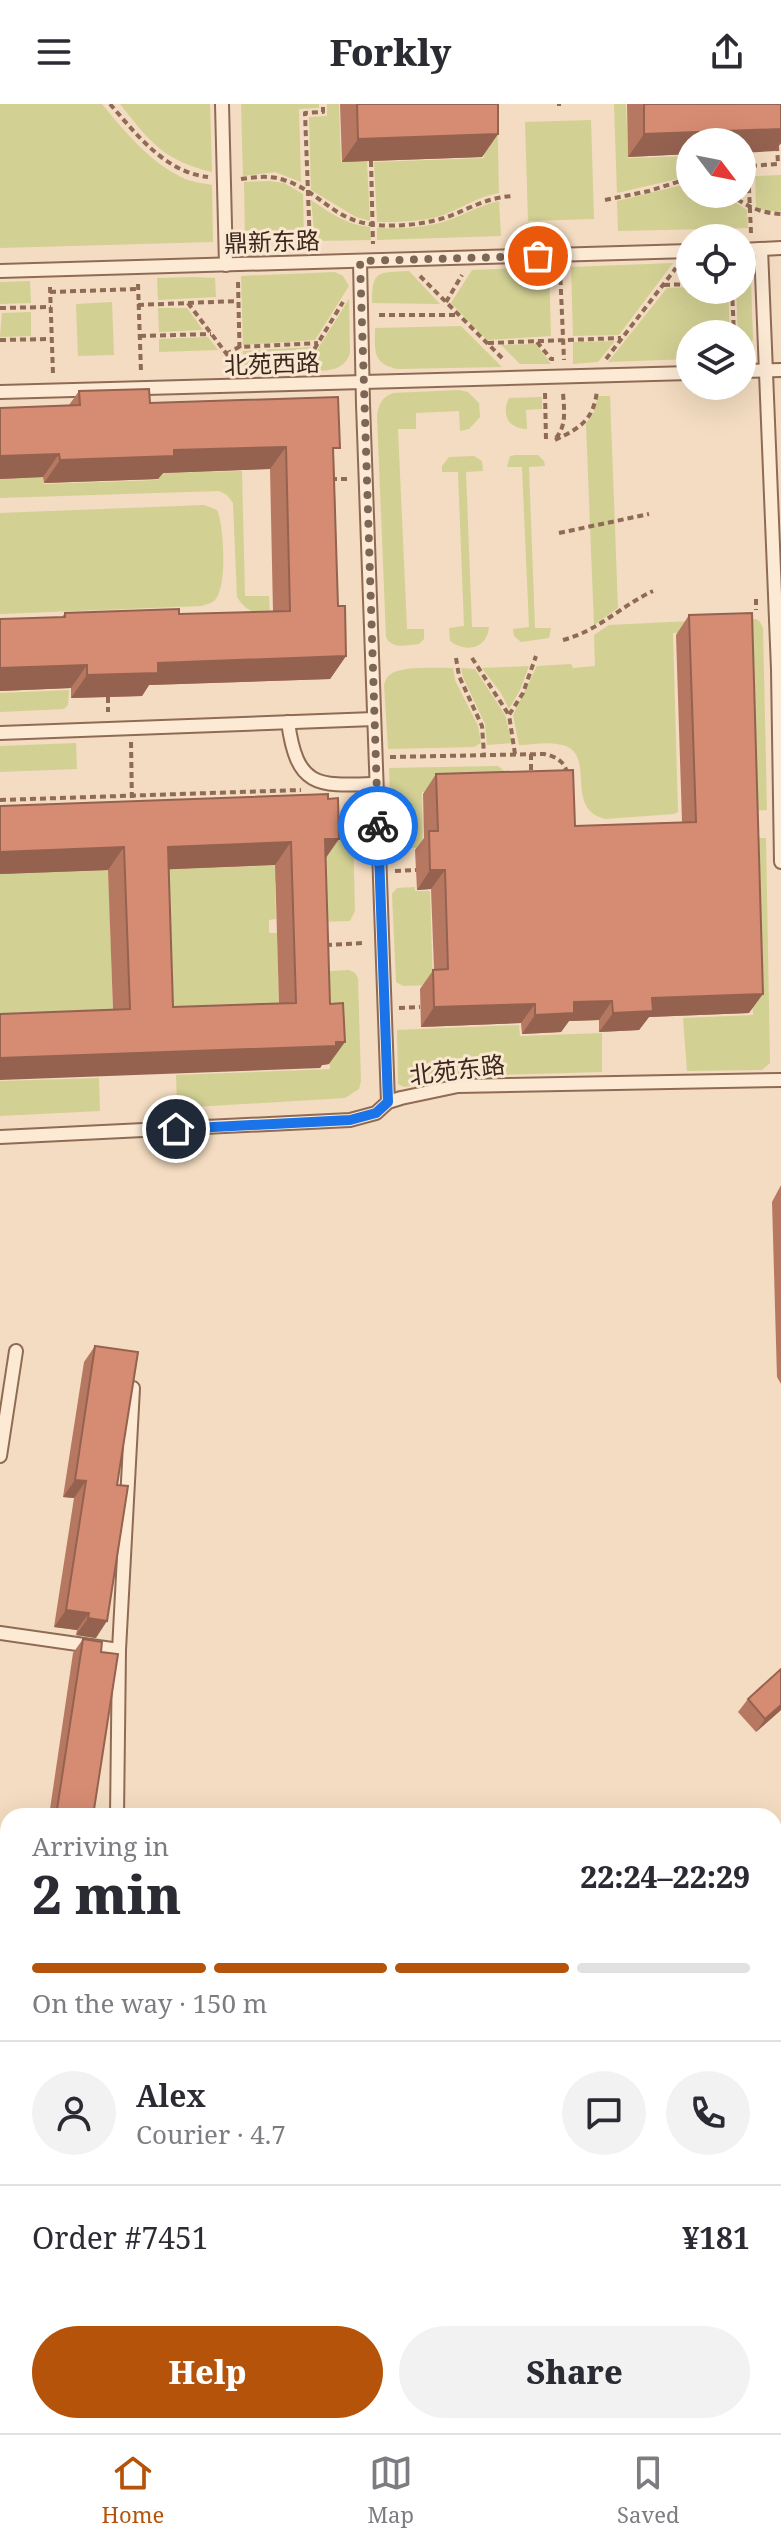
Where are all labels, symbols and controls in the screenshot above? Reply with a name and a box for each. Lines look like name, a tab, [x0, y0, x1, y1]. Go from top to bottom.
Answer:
text: Forkly	[330, 28, 451, 77]
icon: menu	[32, 30, 76, 74]
icon: share	[705, 30, 749, 74]
north arrow	[676, 128, 756, 208]
map controls	[676, 128, 756, 400]
pin	[504, 222, 572, 290]
street label: 鼎新东路	[223, 223, 321, 259]
button: locate	[676, 224, 756, 304]
icon: bag	[516, 234, 560, 278]
button: layers	[676, 320, 756, 400]
street label: 北苑西路	[223, 345, 321, 381]
courier	[338, 786, 418, 866]
icon: bike	[356, 804, 400, 848]
street label: 北苑东路	[407, 1047, 507, 1091]
pin	[142, 1095, 210, 1163]
icon: home	[154, 1107, 198, 1151]
text: Arriving in	[32, 1828, 169, 1864]
text: 22:24–22:29	[580, 1856, 750, 1897]
text: 2 min	[32, 1858, 181, 1929]
text: On the way · 150 m	[32, 1985, 267, 2021]
button: person	[32, 2071, 116, 2155]
button: chat	[562, 2071, 646, 2155]
button: phone	[666, 2071, 750, 2155]
text: Alex	[136, 2075, 206, 2116]
text: Courier · 4.7	[136, 2116, 286, 2152]
text: Order #7451	[32, 2217, 209, 2258]
text: ¥181	[682, 2217, 750, 2258]
button: Help	[32, 2326, 383, 2418]
button: Share	[399, 2326, 750, 2418]
tab: Home	[102, 2451, 164, 2529]
tab: Map	[367, 2451, 414, 2529]
tab: Saved	[617, 2451, 679, 2529]

